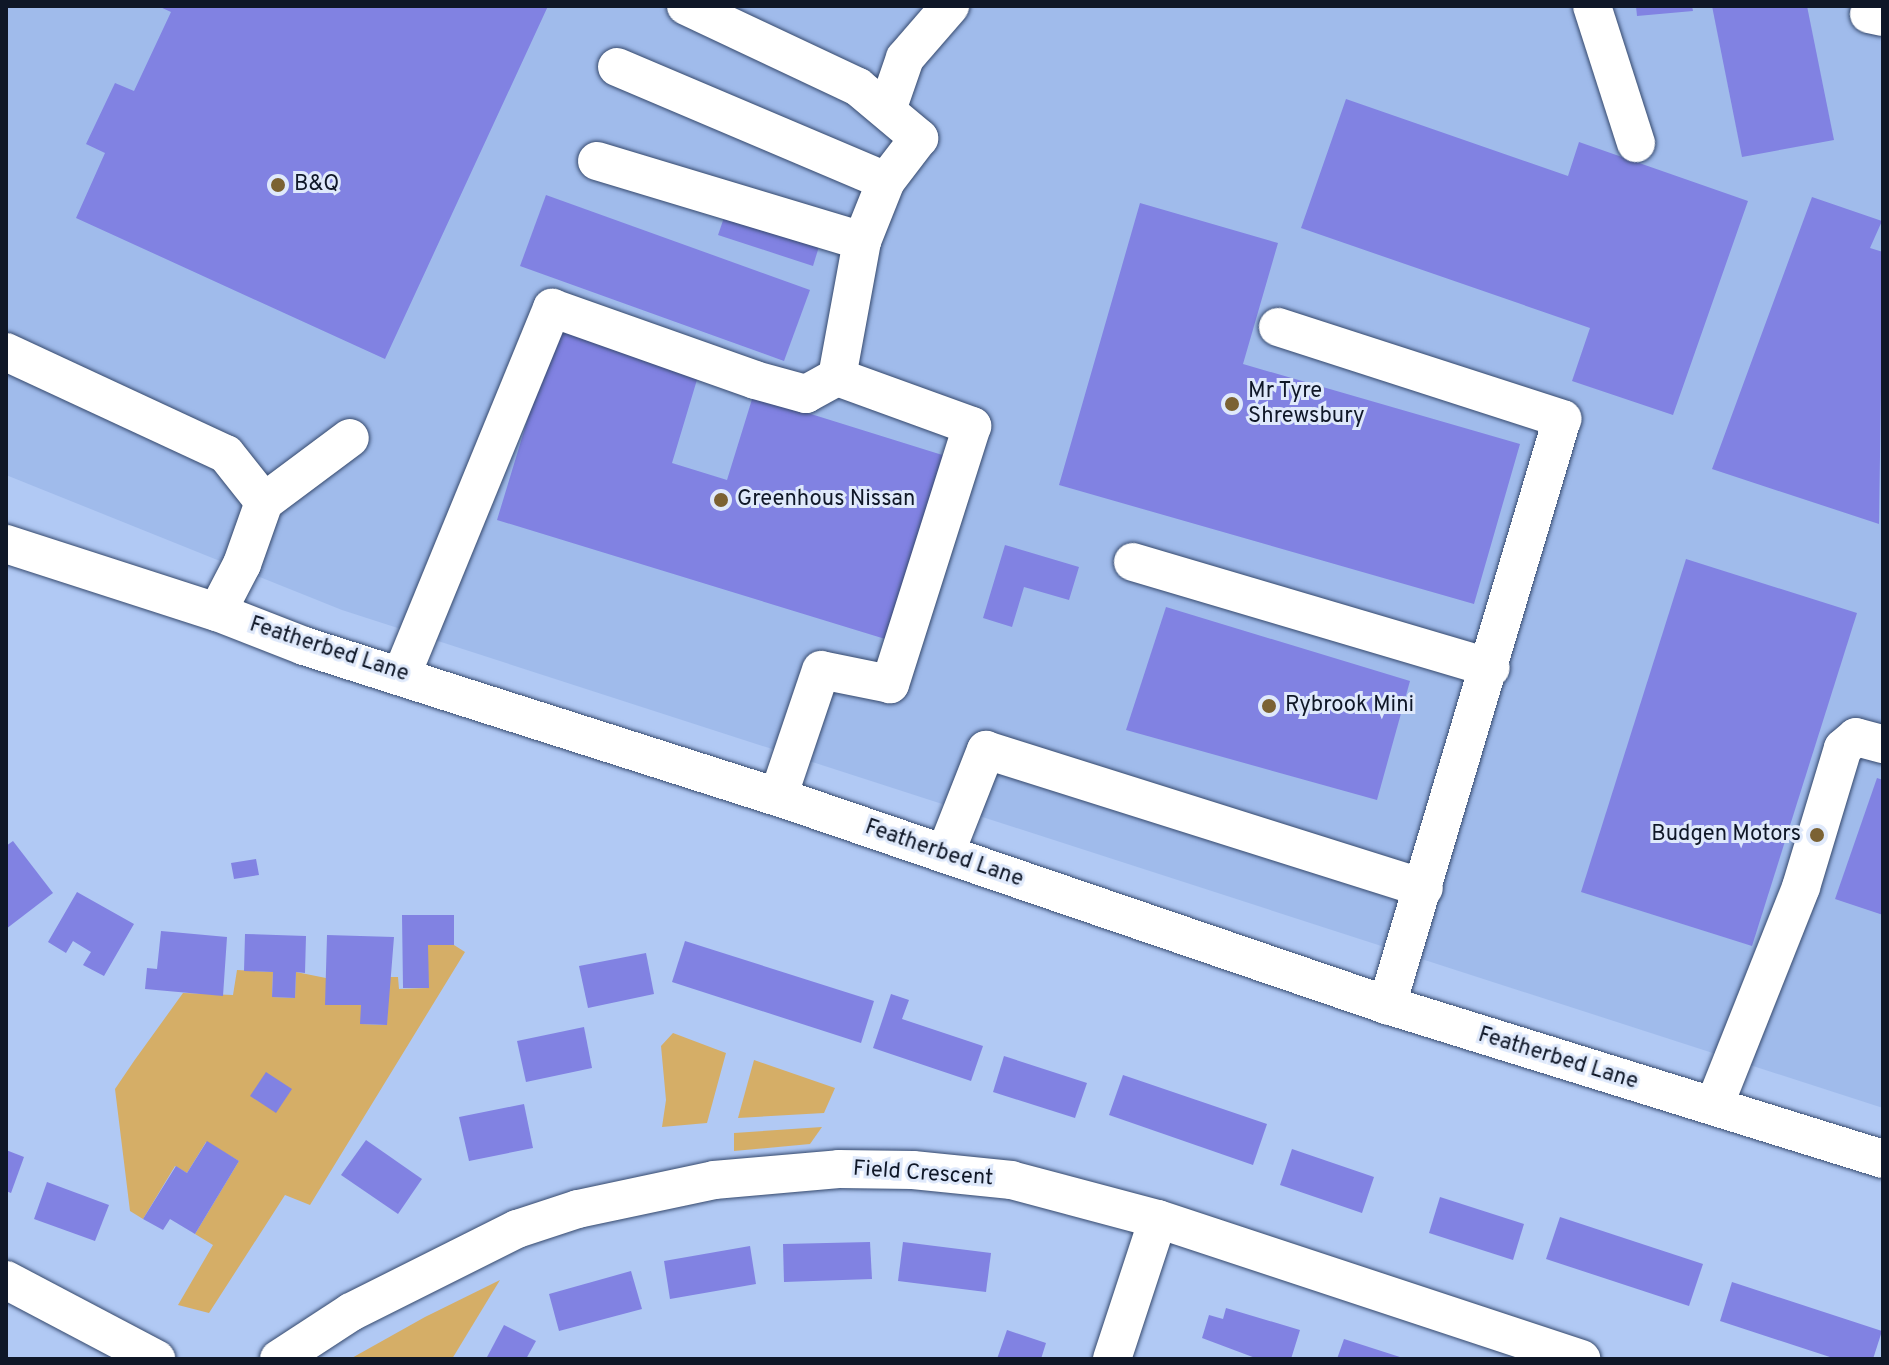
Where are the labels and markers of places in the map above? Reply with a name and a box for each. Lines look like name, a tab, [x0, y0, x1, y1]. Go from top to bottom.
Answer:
place label: B&Q	[294, 172, 339, 198]
marker: B&Q	[269, 176, 287, 194]
place label: Mr Tyre Shrewsbury	[1248, 378, 1365, 430]
marker: Mr Tyre Shrewsbury	[1223, 395, 1241, 413]
place label: Greenhous Nissan	[737, 487, 916, 513]
marker: Greenhous Nissan	[712, 491, 730, 509]
place label: Rybrook Mini	[1285, 693, 1414, 719]
marker: Rybrook Mini	[1260, 697, 1278, 715]
place label: Budgen Motors	[1651, 822, 1801, 848]
marker: Budgen Motors	[1808, 826, 1826, 844]

